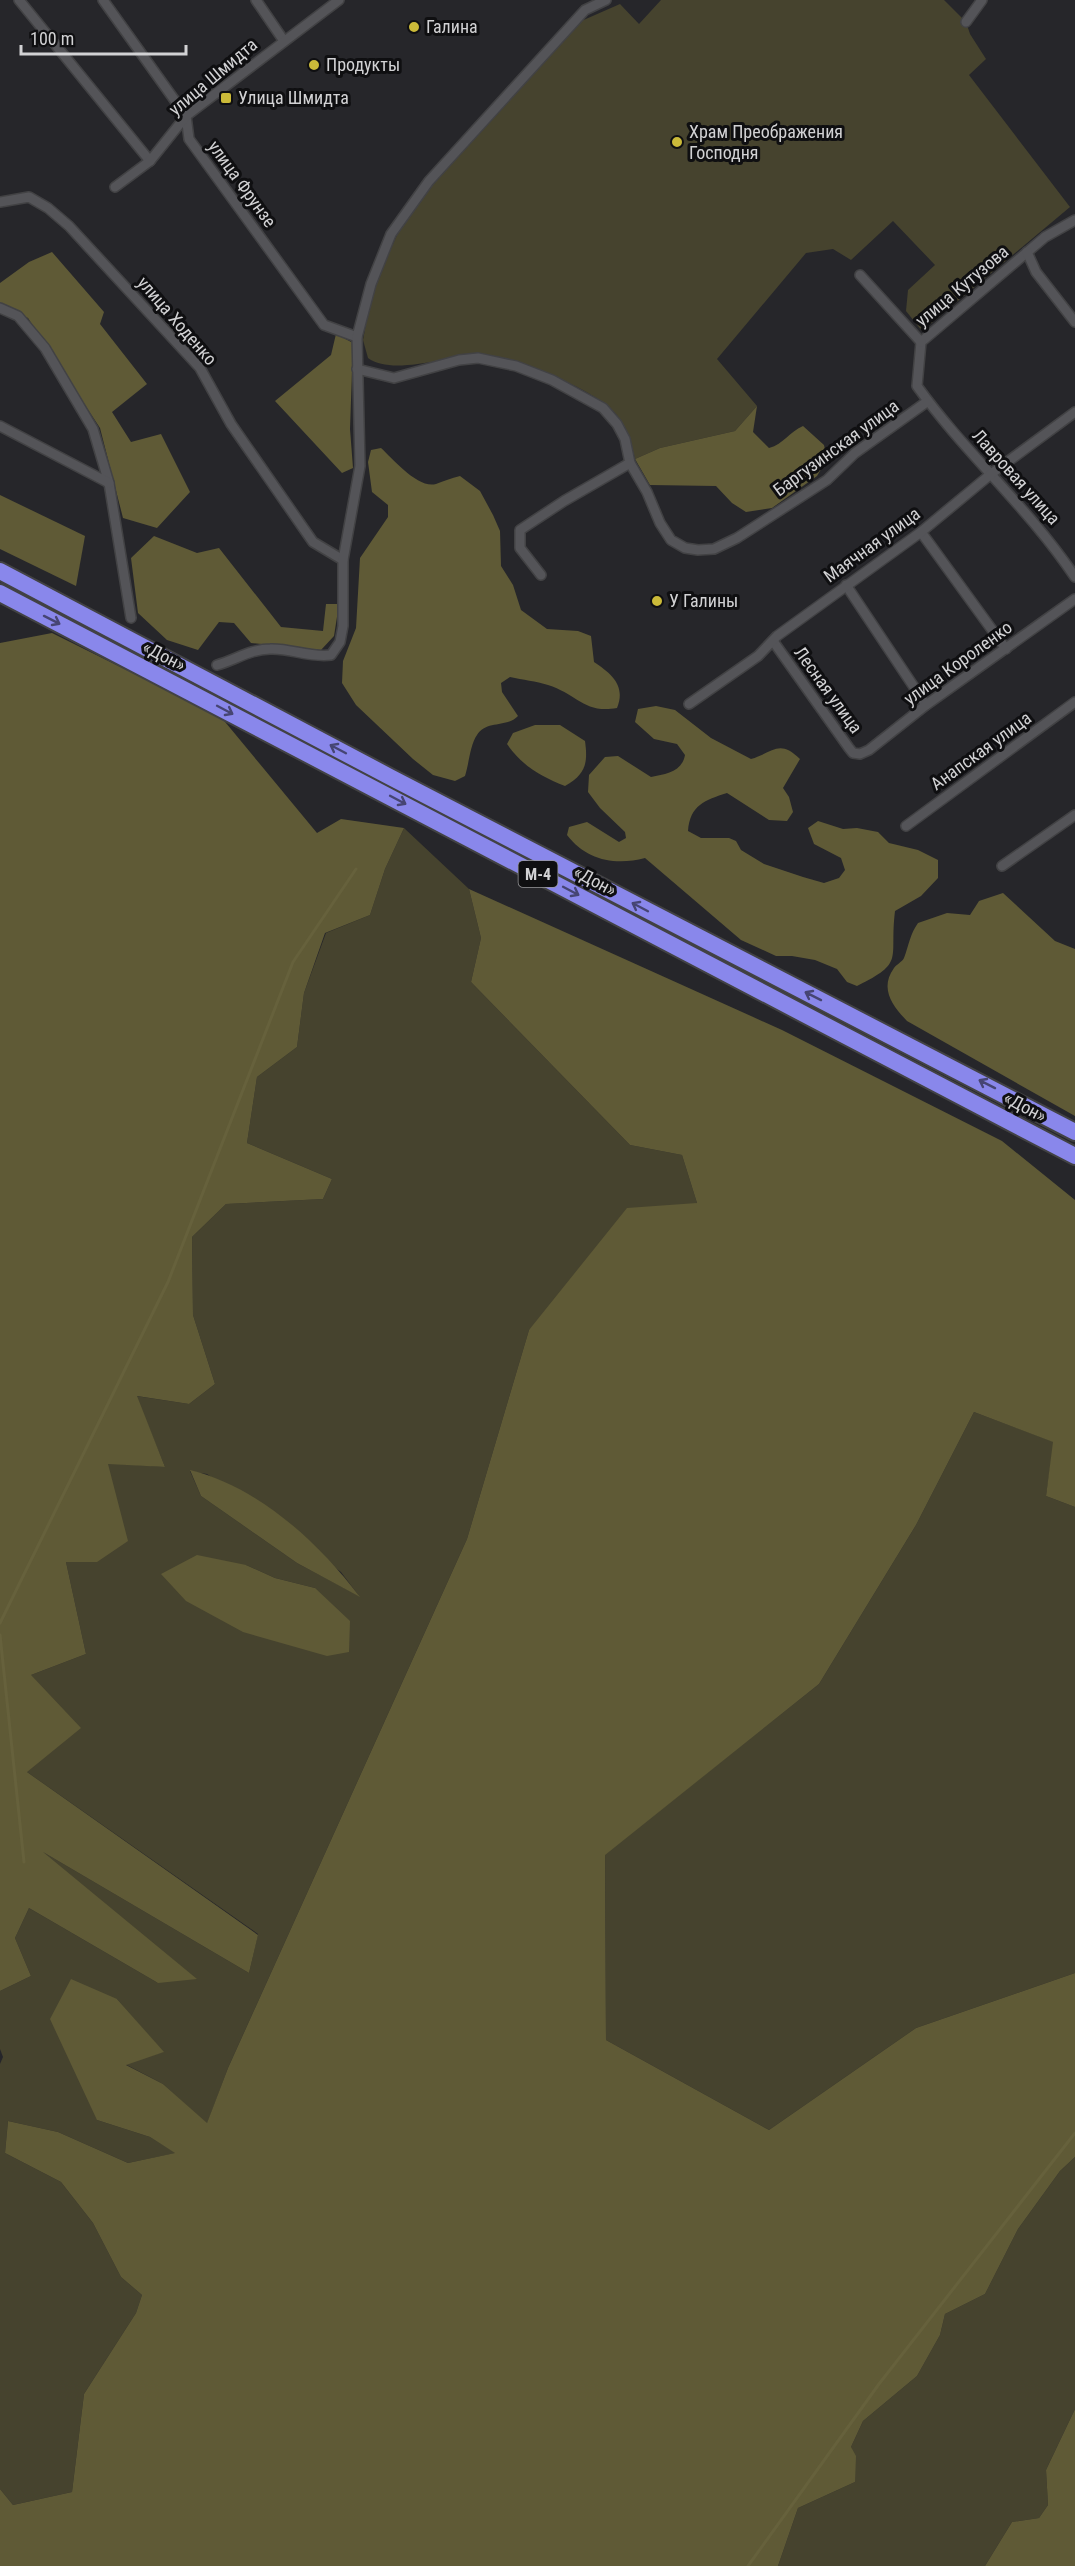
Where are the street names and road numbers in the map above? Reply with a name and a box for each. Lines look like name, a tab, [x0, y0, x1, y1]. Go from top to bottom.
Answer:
street label: улица Шмидта	[164, 34, 261, 120]
street label: улица Фрунзе	[204, 136, 281, 231]
street label: улица Кутузова	[911, 241, 1012, 331]
street label: улица Ходенко	[133, 272, 222, 369]
street label: Баргузинская улица	[769, 395, 903, 500]
street label: Лавровая улица	[968, 425, 1065, 529]
street label: Маячная улица	[820, 503, 924, 587]
street label: улица Короленко	[900, 616, 1016, 709]
street label: «Дон»	[139, 636, 189, 675]
street label: Лесная улица	[790, 642, 867, 737]
street label: Анапская улица	[926, 707, 1035, 794]
road number: М-4	[518, 861, 558, 887]
street label: «Дон»	[570, 861, 620, 900]
street label: «Дон»	[1000, 1087, 1050, 1126]

